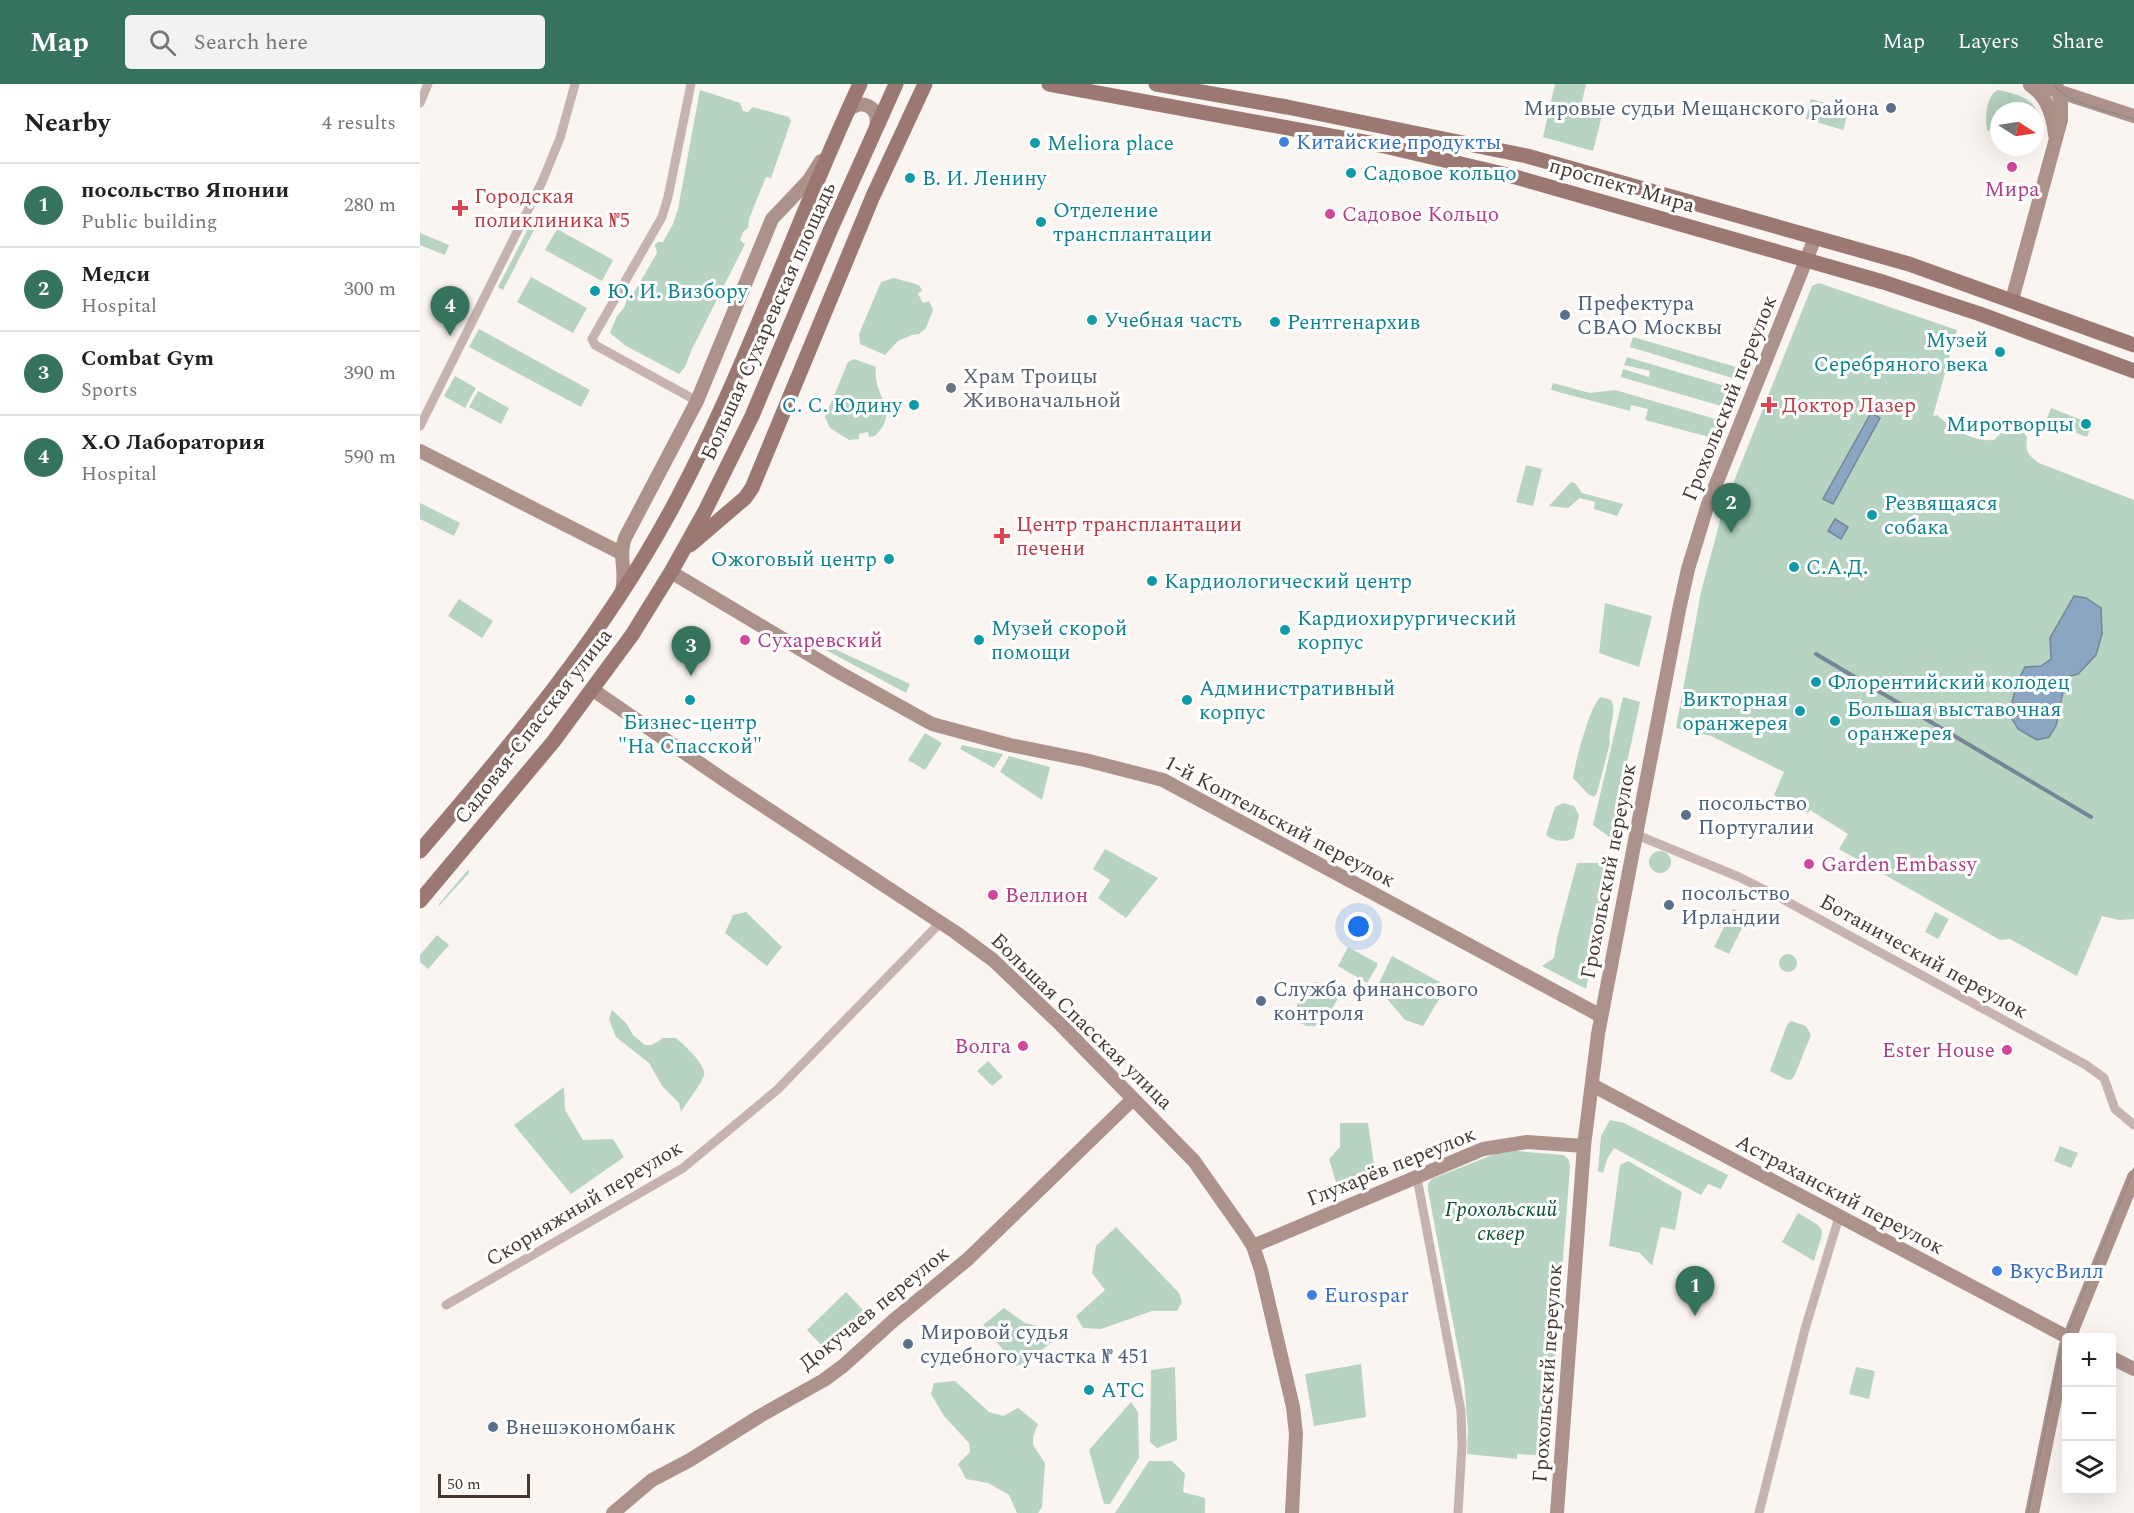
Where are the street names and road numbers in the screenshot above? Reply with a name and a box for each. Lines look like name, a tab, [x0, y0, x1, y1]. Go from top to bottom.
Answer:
street label: проспект Мира	[1545, 150, 1699, 222]
street label: Большая Сухаревская площадь	[693, 177, 845, 466]
street label: Грохольский переулок	[1674, 290, 1786, 506]
street label: Садовая-Спасская улица	[447, 621, 621, 832]
street label: 1-й Коптельский переулок	[1158, 747, 1401, 897]
street label: Грохольский переулок	[1572, 760, 1646, 982]
street label: Ботанический переулок	[1813, 886, 2034, 1028]
street label: Большая Спасская улица	[983, 926, 1180, 1118]
street label: Глухарёв переулок	[1302, 1118, 1481, 1215]
street label: Астраханский переулок	[1729, 1126, 1950, 1264]
street label: Скорняжный переулок	[480, 1132, 689, 1275]
street label: Докучаев переулок	[793, 1238, 957, 1379]
street label: Грохольский переулок	[1524, 1262, 1572, 1484]

